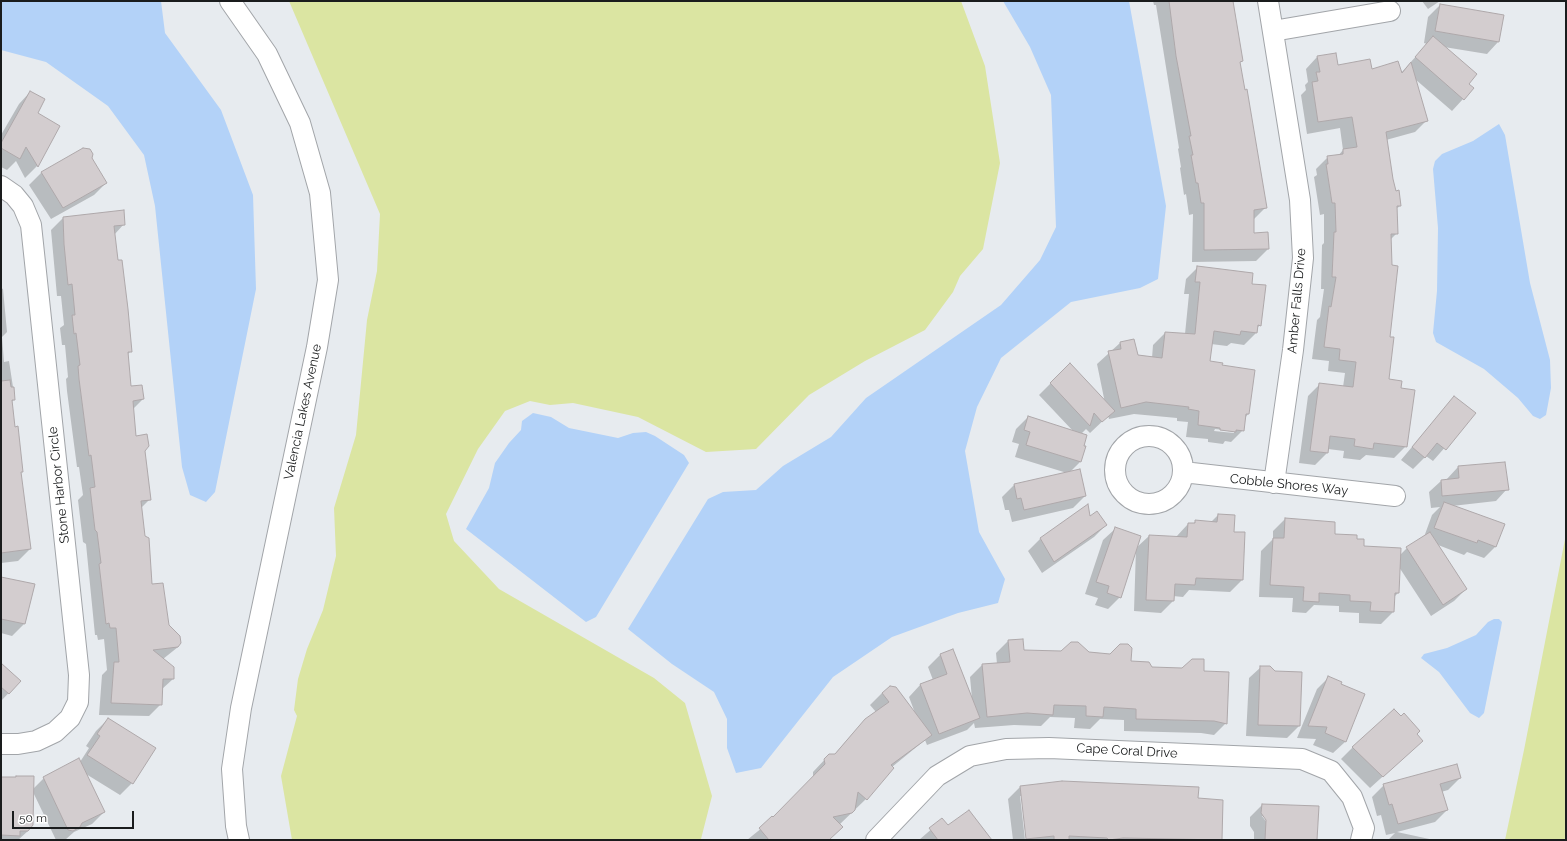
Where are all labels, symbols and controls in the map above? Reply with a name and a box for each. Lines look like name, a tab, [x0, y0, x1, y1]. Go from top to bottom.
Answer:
street label: Amber Falls Drive	[1285, 248, 1309, 354]
street label: Valencia Lakes Avenue	[281, 343, 325, 481]
street label: Stone Harbor Circle	[45, 426, 73, 544]
street label: Cobble Shores Way	[1229, 471, 1349, 499]
street label: Cape Coral Drive	[1076, 741, 1178, 761]
scale bar	[14, 803, 136, 829]
text: 50 m	[19, 811, 47, 825]

